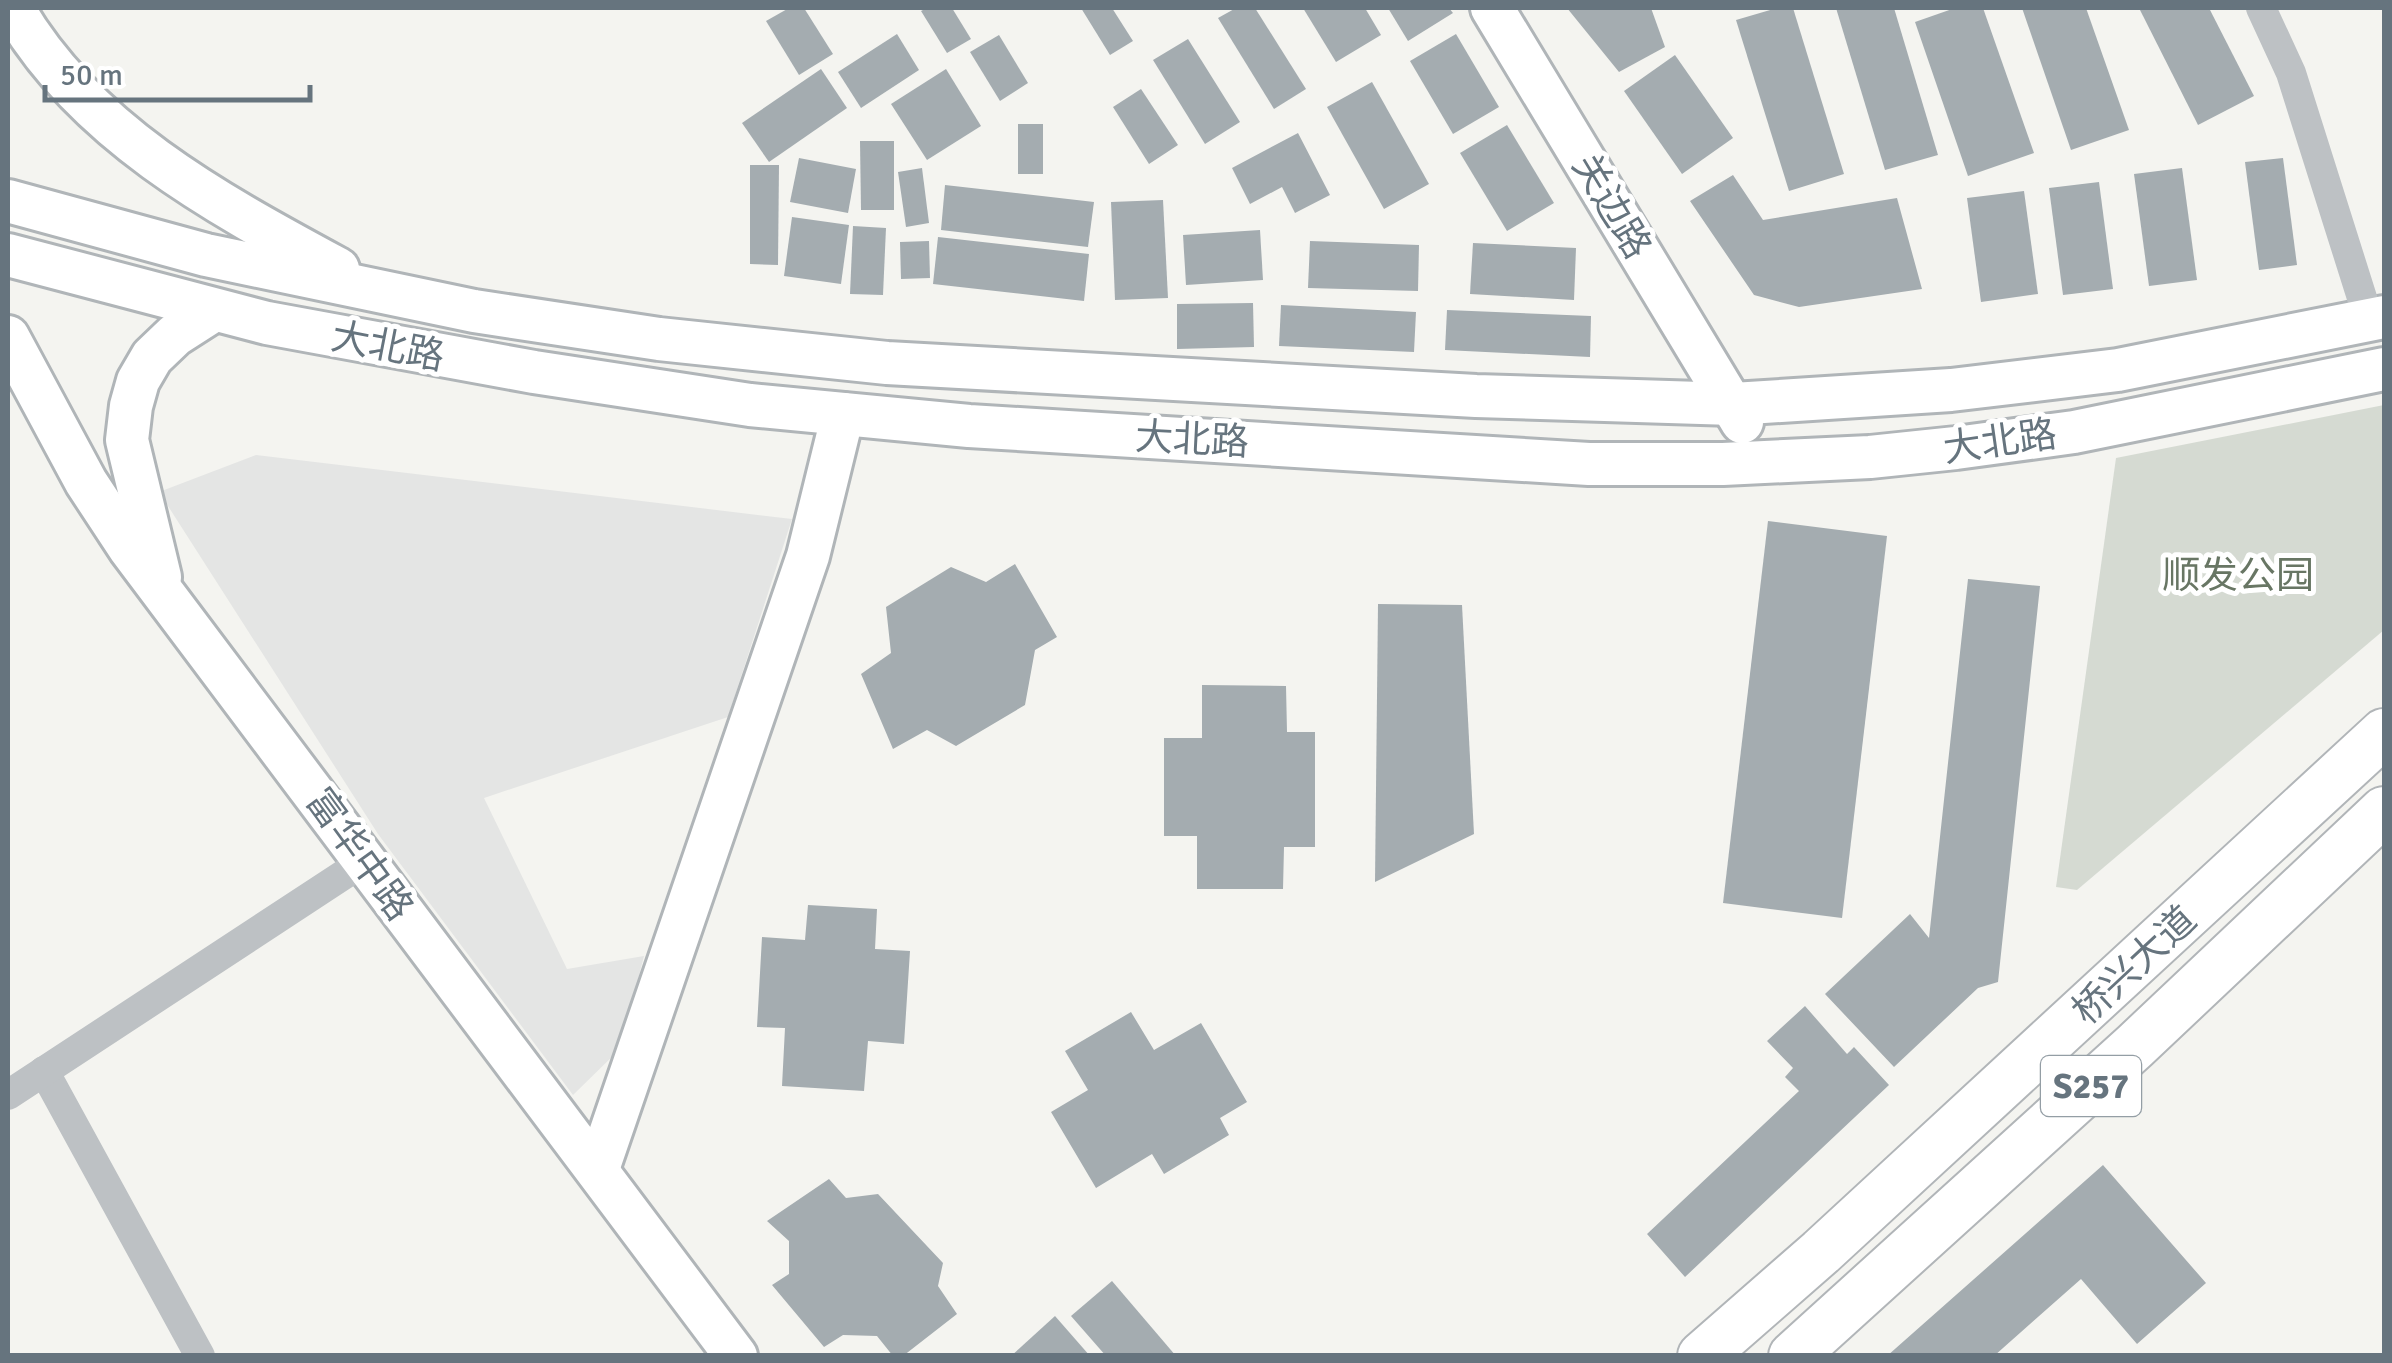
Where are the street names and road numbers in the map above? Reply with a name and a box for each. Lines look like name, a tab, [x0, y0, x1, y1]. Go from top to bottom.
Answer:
street label: 关边路	[1562, 145, 1661, 267]
street label: 大北路	[327, 313, 448, 380]
street label: 大北路	[1940, 410, 2060, 473]
street label: 大北路	[1134, 413, 1250, 466]
street label: 富华中路	[296, 779, 423, 930]
street label: 桥兴大道	[2063, 896, 2206, 1034]
road number: S257	[2041, 1056, 2141, 1116]

